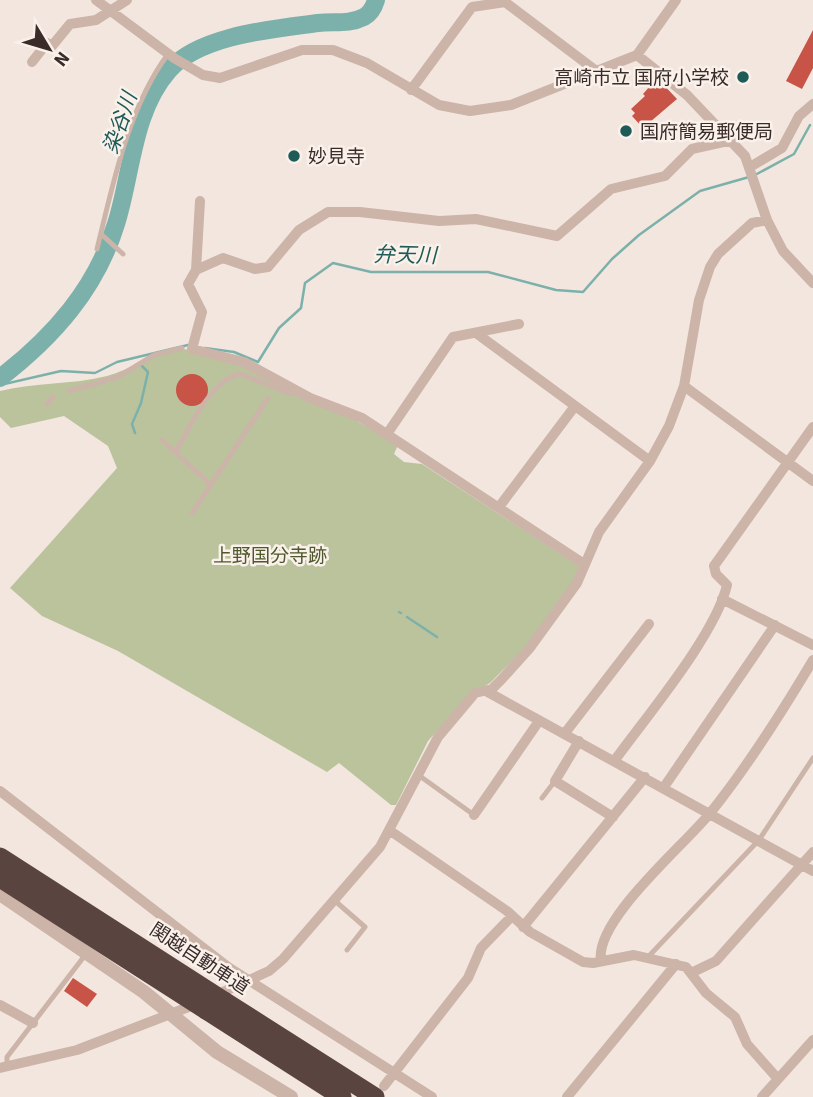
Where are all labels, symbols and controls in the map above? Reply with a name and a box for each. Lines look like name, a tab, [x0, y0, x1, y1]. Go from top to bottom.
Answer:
north arrow	[14, 14, 84, 84]
text: N	[47, 45, 76, 72]
place label: 高崎市立 国府小学校	[554, 65, 729, 92]
marker: 高崎市立 国府小学校	[735, 69, 751, 85]
water label: 染谷川	[96, 86, 145, 158]
place label: 国府簡易郵便局	[640, 119, 773, 146]
marker: 国府簡易郵便局	[618, 123, 634, 139]
place label: 妙見寺	[308, 144, 365, 171]
marker: 妙見寺	[286, 148, 302, 164]
water label: 弁天川	[373, 239, 439, 271]
park label: 上野国分寺跡	[213, 543, 327, 570]
street label: 関越自動車道	[144, 917, 254, 1002]

